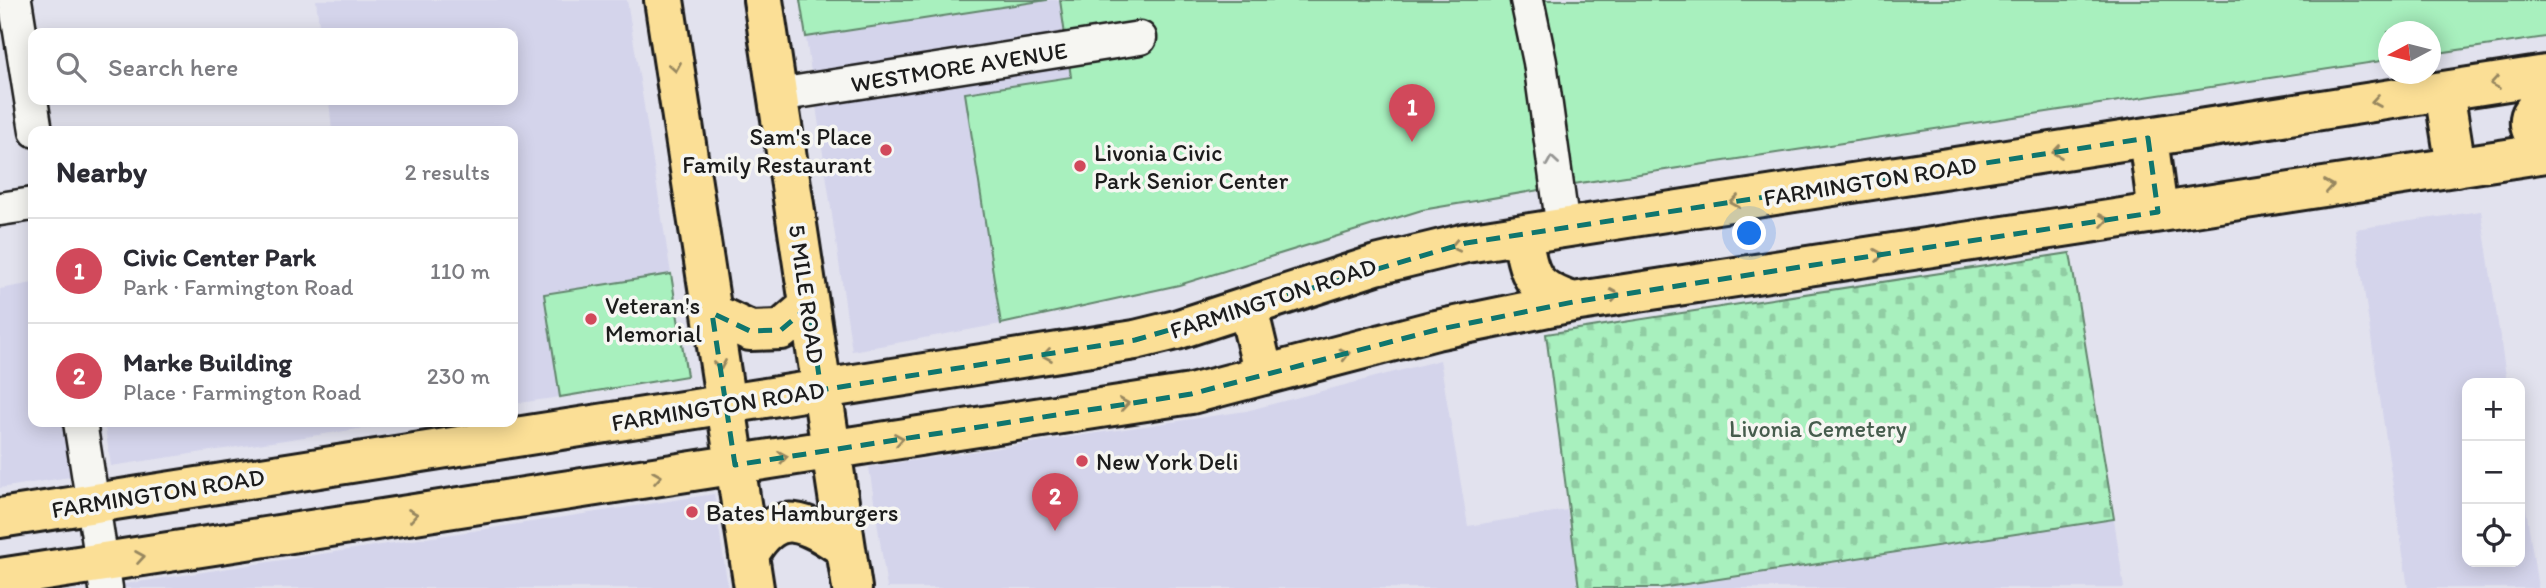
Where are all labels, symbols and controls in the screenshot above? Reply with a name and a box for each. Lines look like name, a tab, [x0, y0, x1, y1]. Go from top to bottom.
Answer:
north arrow	[2378, 21, 2441, 84]
search box	[28, 28, 518, 105]
street label: WESTMORE AVENUE	[849, 36, 1069, 98]
icon: search	[52, 48, 90, 86]
text: Search here	[108, 51, 238, 83]
one-way arrow	[667, 62, 682, 73]
one-way arrow	[2489, 75, 2501, 90]
pin: 1	[1389, 84, 1435, 142]
one-way arrow	[2370, 93, 2382, 108]
place label: Sam's Place Family Restaurant	[682, 122, 872, 179]
place label: Livonia Civic Park Senior Center	[1094, 138, 1289, 195]
marker: Sam's Place Family Restaurant	[878, 142, 894, 158]
one-way arrow	[2051, 144, 2062, 159]
street label: FARMINGTON ROAD	[1761, 150, 1979, 212]
text: Nearby	[56, 153, 147, 190]
one-way arrow	[1545, 155, 1560, 167]
text: 2 results	[404, 158, 490, 186]
marker: Livonia Civic Park Senior Center	[1072, 158, 1088, 174]
one-way arrow	[2323, 179, 2335, 194]
one-way arrow	[1729, 194, 1741, 209]
one-way arrow	[2098, 213, 2110, 228]
your location	[1732, 216, 1766, 250]
street label: 5 MILE ROAD	[783, 223, 831, 366]
one-way arrow	[1449, 237, 1461, 252]
text: Civic Center Park	[123, 241, 316, 273]
one-way arrow	[1874, 248, 1885, 263]
street label: FARMINGTON ROAD	[1166, 251, 1380, 345]
text: 1	[74, 257, 84, 285]
text: 110 m	[430, 257, 490, 285]
text: Park · Farmington Road	[123, 273, 354, 301]
one-way arrow	[1609, 288, 1621, 303]
place label: Veteran's Memorial	[605, 291, 702, 348]
marker: Veteran's Memorial	[583, 311, 599, 327]
text: Marke Building	[123, 346, 292, 378]
one-way arrow	[1041, 347, 1052, 362]
one-way arrow	[1339, 348, 1351, 362]
one-way arrow	[712, 359, 727, 371]
text: 2	[73, 362, 85, 390]
text: 230 m	[427, 362, 490, 390]
street label: FARMINGTON ROAD	[609, 375, 827, 437]
text: Place · Farmington Road	[123, 378, 361, 406]
map controls	[2462, 378, 2525, 567]
button: +	[2462, 378, 2525, 441]
one-way arrow	[1118, 397, 1130, 412]
park label: Livonia Cemetery	[1729, 414, 1908, 443]
one-way arrow	[893, 432, 905, 447]
button: −	[2462, 441, 2525, 504]
place label: New York Deli	[1096, 447, 1238, 476]
one-way arrow	[777, 450, 789, 465]
marker: New York Deli	[1074, 453, 1090, 469]
street label: FARMINGTON ROAD	[49, 462, 267, 524]
one-way arrow	[651, 470, 663, 485]
pin: 2	[1032, 473, 1078, 531]
place label: Bates Hamburgers	[706, 498, 898, 527]
marker: Bates Hamburgers	[684, 504, 700, 520]
button: locate	[2462, 504, 2525, 567]
one-way arrow	[407, 507, 419, 522]
one-way arrow	[134, 550, 146, 565]

